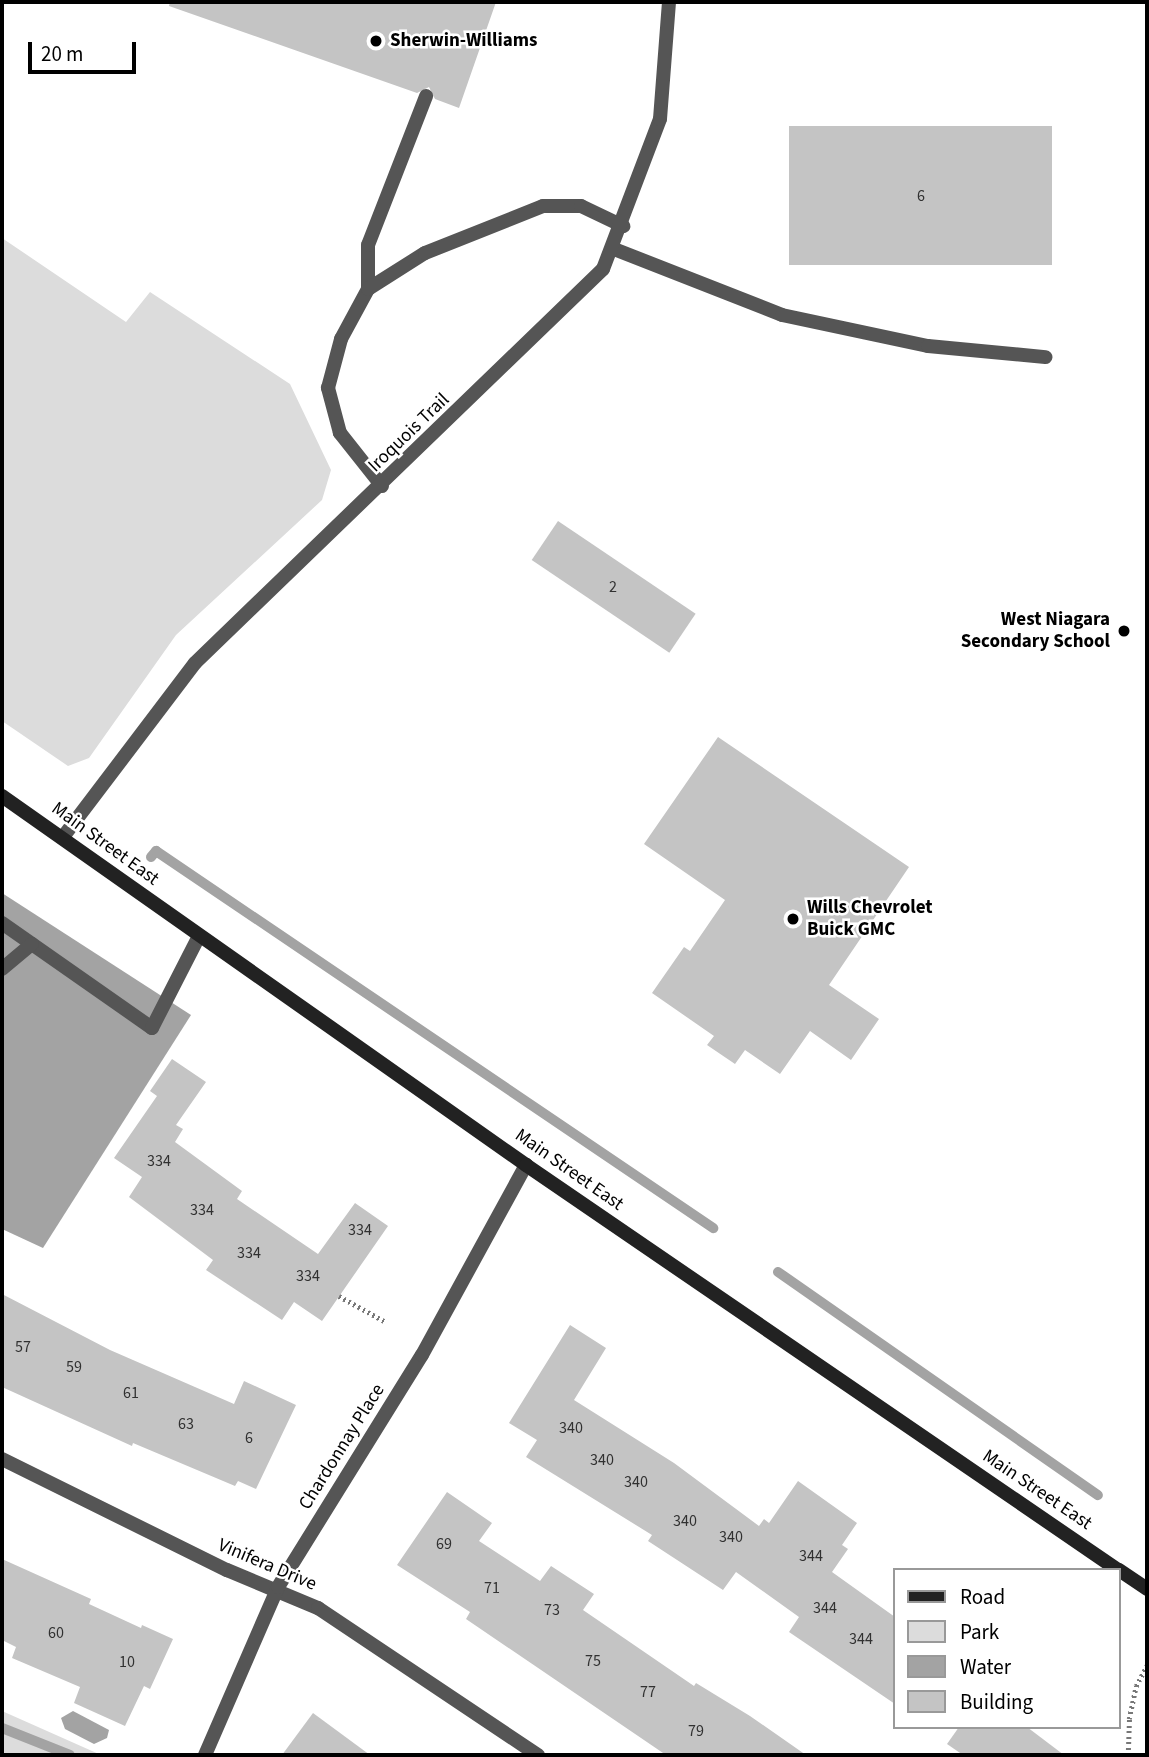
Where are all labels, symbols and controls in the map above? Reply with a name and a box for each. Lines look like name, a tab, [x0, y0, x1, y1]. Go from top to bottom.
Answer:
scale bar	[32, 28, 140, 72]
place label: Sherwin-Williams	[390, 30, 537, 52]
marker: Sherwin-Williams	[368, 33, 384, 49]
text: 20 m	[41, 39, 83, 69]
house number: 6	[917, 186, 925, 206]
street label: Iroquois Trail	[364, 389, 454, 477]
house number: 2	[609, 577, 617, 597]
place label: West Niagara Secondary School	[961, 609, 1110, 653]
marker: West Niagara Secondary School	[1116, 623, 1132, 639]
street label: Main Street East	[47, 797, 163, 891]
place label: Wills Chevrolet Buick GMC	[807, 897, 933, 941]
marker: Wills Chevrolet Buick GMC	[785, 911, 801, 927]
street label: Main Street East	[510, 1124, 628, 1216]
house number: 334	[147, 1151, 171, 1171]
house number: 334	[190, 1200, 214, 1220]
house number: 334	[348, 1220, 372, 1240]
house number: 334	[237, 1243, 261, 1263]
house number: 334	[296, 1266, 320, 1286]
house number: 57	[15, 1337, 31, 1357]
house number: 59	[66, 1357, 82, 1377]
street label: Chardonnay Place	[294, 1380, 390, 1514]
house number: 61	[123, 1383, 139, 1403]
house number: 63	[178, 1414, 194, 1434]
house number: 340	[559, 1418, 583, 1438]
house number: 6	[245, 1428, 253, 1448]
street label: Main Street East	[978, 1445, 1096, 1535]
house number: 340	[590, 1450, 614, 1470]
house number: 340	[624, 1472, 648, 1492]
house number: 340	[673, 1511, 697, 1531]
house number: 340	[719, 1527, 743, 1547]
street label: Vinifera Drive	[214, 1534, 320, 1596]
house number: 69	[436, 1534, 452, 1554]
house number: 344	[799, 1546, 823, 1566]
legend	[894, 1568, 1121, 1729]
house number: 71	[484, 1578, 500, 1598]
text: Road	[960, 1582, 1005, 1612]
house number: 344	[813, 1598, 837, 1618]
house number: 73	[544, 1600, 560, 1620]
text: Park	[960, 1617, 999, 1647]
house number: 60	[48, 1623, 64, 1643]
house number: 344	[849, 1629, 873, 1649]
house number: 75	[585, 1651, 601, 1671]
house number: 10	[119, 1652, 135, 1672]
text: Water	[960, 1652, 1011, 1682]
house number: 77	[640, 1682, 656, 1702]
text: Building	[960, 1687, 1033, 1717]
house number: 79	[688, 1721, 704, 1741]

